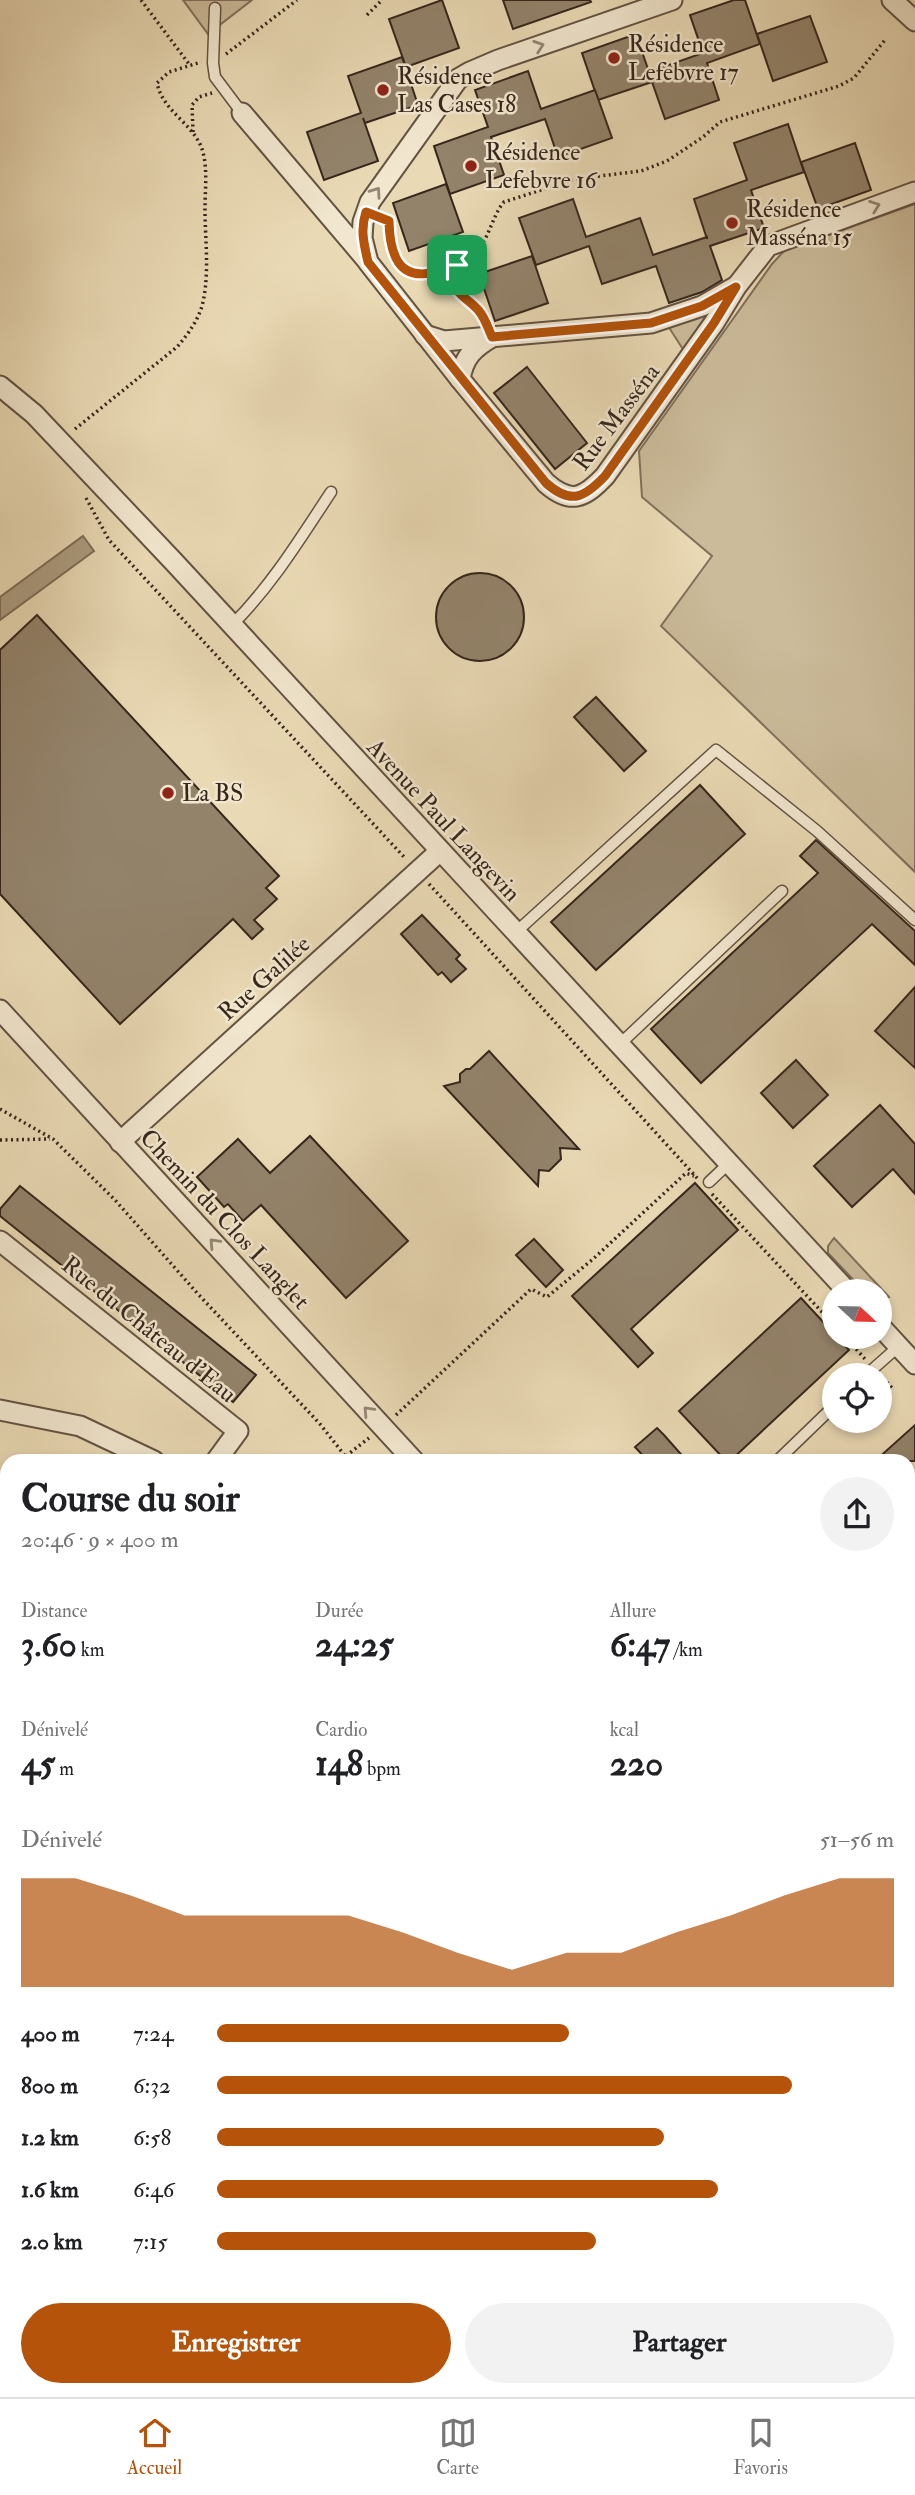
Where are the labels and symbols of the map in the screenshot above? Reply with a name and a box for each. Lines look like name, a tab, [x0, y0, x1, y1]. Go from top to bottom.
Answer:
place label: Résidence Lefebvre 17	[628, 29, 739, 88]
one-way arrow	[533, 40, 545, 54]
marker: Résidence Lefebvre 17	[606, 50, 622, 66]
place label: Résidence Las Cases 18	[397, 61, 516, 120]
marker: Résidence Las Cases 18	[375, 82, 391, 98]
place label: Résidence Lefebvre 16	[485, 137, 598, 196]
marker: Résidence Lefebvre 16	[463, 158, 479, 174]
one-way arrow	[368, 187, 380, 200]
place label: Résidence Masséna 15	[746, 194, 852, 253]
one-way arrow	[869, 201, 881, 215]
marker: Résidence Masséna 15	[724, 215, 740, 231]
pin	[427, 235, 487, 295]
street label: Rue Masséna	[566, 357, 667, 477]
street label: Avenue Paul Langevin	[359, 731, 527, 908]
place label: La BS	[182, 778, 243, 809]
marker: La BS	[160, 785, 176, 801]
street label: Rue Galilée	[212, 929, 317, 1028]
street label: Chemin du Clos Langlet	[133, 1123, 316, 1316]
one-way arrow	[210, 1239, 222, 1252]
street label: Rue du Château d'Eau	[55, 1249, 243, 1410]
north arrow	[822, 1279, 892, 1349]
one-way arrow	[364, 1406, 376, 1419]

